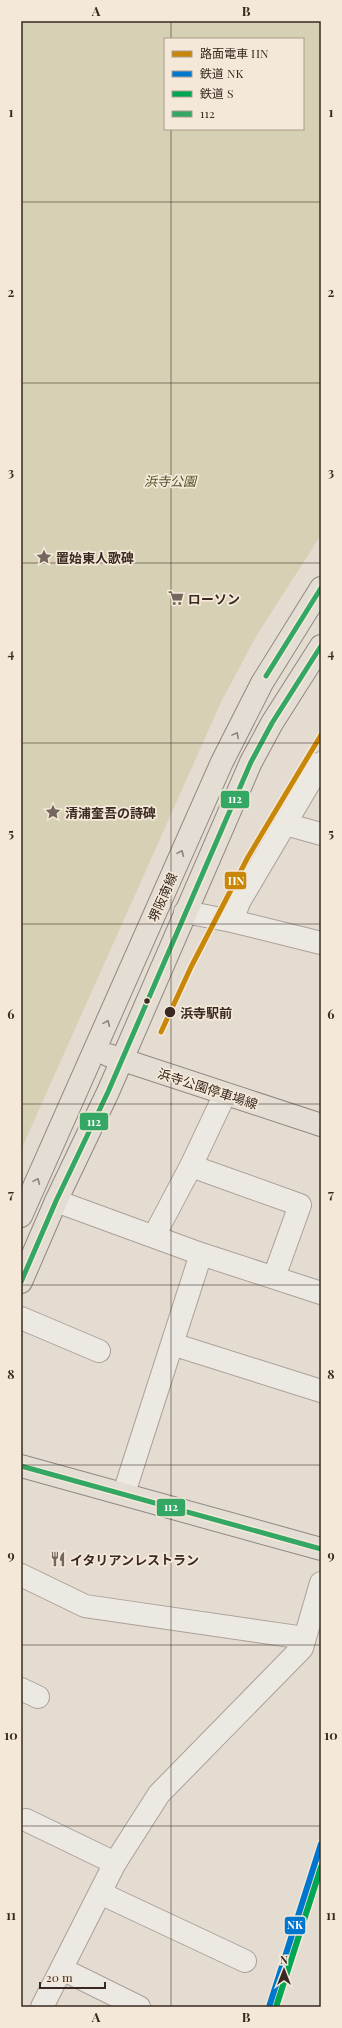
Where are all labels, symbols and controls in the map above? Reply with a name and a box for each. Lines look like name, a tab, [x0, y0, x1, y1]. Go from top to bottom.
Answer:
text: A	[91, 2, 101, 19]
text: B	[242, 2, 251, 19]
legend	[164, 38, 304, 130]
text: 路面電車 HN	[200, 45, 269, 61]
text: 鉄道 NK	[200, 65, 243, 81]
text: 鉄道 S	[200, 85, 233, 101]
text: 1	[9, 103, 14, 120]
text: 1	[329, 103, 334, 120]
text: 112	[200, 105, 215, 121]
text: 2	[8, 283, 15, 300]
text: 2	[328, 283, 335, 300]
text: 3	[8, 463, 14, 480]
text: 3	[328, 463, 334, 480]
park label: 浜寺公園	[144, 472, 198, 489]
place icon: 置始東人歌碑	[35, 548, 53, 566]
place label: 置始東人歌碑	[56, 549, 134, 566]
supermarket icon: ローソン	[167, 589, 185, 607]
place label: ローソン	[188, 590, 240, 607]
text: 4	[8, 644, 15, 661]
text: 4	[328, 644, 335, 661]
one-way arrow	[231, 732, 239, 739]
line badge: 112	[220, 790, 250, 809]
text: 112	[228, 791, 242, 806]
place icon: 清浦奎吾の詩碑	[44, 803, 62, 821]
place label: 清浦奎吾の詩碑	[65, 804, 156, 821]
text: 5	[8, 824, 14, 841]
text: 5	[328, 824, 334, 841]
one-way arrow	[176, 849, 184, 857]
street label: 堺阪南線	[144, 870, 180, 924]
line badge: HN	[224, 871, 247, 890]
text: HN	[228, 873, 244, 888]
unlabelled marker	[142, 996, 152, 1006]
place label: 浜寺駅前	[180, 1004, 232, 1021]
text: 6	[7, 1005, 15, 1022]
marker: 浜寺駅前	[163, 1005, 177, 1019]
text: 6	[327, 1005, 335, 1022]
one-way arrow	[102, 1020, 110, 1028]
street label: 浜寺公園停車場線	[156, 1064, 260, 1112]
line badge: 112	[79, 1112, 109, 1131]
text: 112	[87, 1114, 101, 1129]
one-way arrow	[32, 1177, 40, 1185]
text: 7	[8, 1185, 14, 1202]
text: 7	[328, 1185, 334, 1202]
text: 8	[7, 1365, 15, 1382]
text: 8	[327, 1365, 335, 1382]
line badge: 112	[156, 1498, 186, 1517]
text: 112	[164, 1499, 178, 1514]
text: 9	[7, 1546, 15, 1563]
text: 9	[327, 1546, 335, 1563]
restaurant icon: イタリアンレストラン	[49, 1550, 67, 1568]
place label: イタリアンレストラン	[70, 1551, 199, 1568]
text: 10	[4, 1726, 18, 1743]
text: 10	[324, 1726, 338, 1743]
text: 11	[6, 1906, 16, 1923]
text: 11	[326, 1906, 336, 1923]
line badge: NK	[284, 1916, 306, 1935]
text: NK	[287, 1917, 303, 1932]
north arrow	[264, 1950, 304, 1990]
text: N	[280, 1952, 288, 1967]
scale bar	[40, 1964, 105, 1990]
text: 20 m	[46, 1969, 73, 1985]
text: A	[91, 2008, 101, 2025]
text: B	[242, 2008, 251, 2025]

